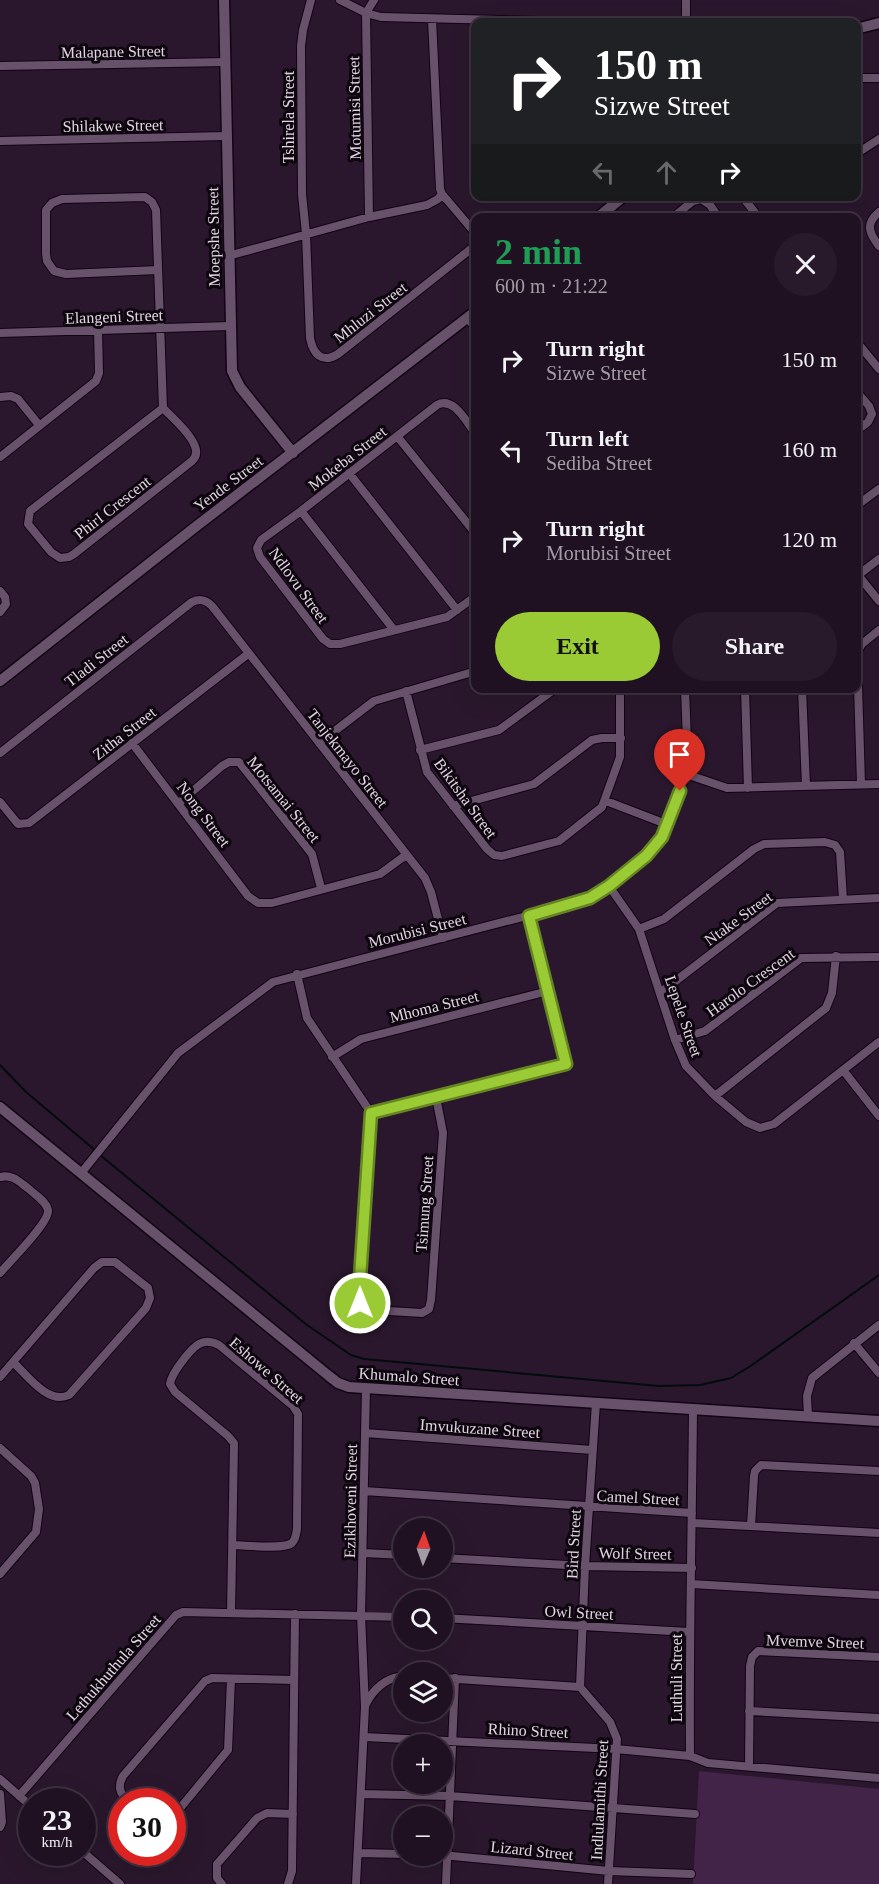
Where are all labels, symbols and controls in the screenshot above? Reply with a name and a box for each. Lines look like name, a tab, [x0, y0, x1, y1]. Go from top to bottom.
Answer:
street label: Malapane Street	[61, 42, 166, 62]
icon: right	[495, 42, 573, 120]
text: 150 m	[594, 42, 703, 88]
street label: Motumisi Street	[345, 56, 364, 160]
street label: Tshirela Street	[280, 70, 297, 163]
text: Sizwe Street	[594, 91, 730, 121]
street label: Shilakwe Street	[62, 116, 164, 135]
icon: left	[587, 156, 620, 189]
icon: ahead	[650, 156, 683, 189]
icon: right	[713, 156, 746, 189]
street label: Moepshe Street	[204, 186, 224, 287]
text: 2 min	[495, 232, 582, 272]
button: close	[774, 233, 837, 296]
text: 600 m · 21:22	[495, 275, 608, 297]
street label: Mhluzi Street	[331, 278, 410, 346]
street label: Elangeni Street	[65, 306, 164, 328]
text: Turn right	[546, 336, 645, 361]
icon: right	[495, 344, 528, 377]
text: 150 m	[781, 347, 837, 372]
text: Sizwe Street	[546, 362, 647, 384]
street label: Mokeba Street	[305, 422, 390, 494]
text: Turn left	[546, 426, 629, 451]
icon: left	[495, 434, 528, 467]
text: 160 m	[781, 437, 837, 462]
street label: Yende Street	[191, 452, 266, 515]
text: Sediba Street	[546, 452, 652, 474]
street label: PhirI Crescent	[71, 472, 154, 542]
text: Turn right	[546, 516, 645, 541]
icon: right	[495, 524, 528, 557]
text: 120 m	[781, 527, 837, 552]
text: Morubisi Street	[546, 542, 671, 564]
street label: Ndlovu Street	[265, 544, 332, 627]
button: Exit	[495, 612, 660, 681]
button: Share	[672, 612, 837, 681]
street label: Tladi Street	[61, 630, 132, 690]
street label: Zitha Street	[89, 703, 160, 763]
street label: Tanjekmayo Street	[303, 706, 392, 812]
pin	[654, 729, 705, 791]
icon: arrive	[663, 738, 696, 771]
street label: Motsamai Street	[244, 753, 324, 846]
street label: Bikitsha Street	[431, 755, 501, 842]
street label: Nong Street	[173, 778, 234, 851]
street label: Ntake Street	[701, 888, 776, 949]
street label: Morubisi Street	[367, 910, 468, 951]
street label: Harolo Crescent	[703, 945, 798, 1020]
street label: Lepele Street	[661, 973, 706, 1060]
street label: Mhoma Street	[388, 987, 481, 1026]
street label: Tsimung Street	[413, 1154, 437, 1253]
position arrow	[328, 1271, 392, 1335]
street label: Eshowe Street	[226, 1334, 307, 1407]
street label: Khumalo Street	[358, 1365, 460, 1389]
street label: Imvukuzane Street	[419, 1416, 541, 1441]
street label: Ezikhoveni Street	[341, 1443, 360, 1558]
street label: Camel Street	[596, 1487, 680, 1508]
street label: Bird Street	[563, 1508, 584, 1579]
north arrow	[393, 1518, 453, 1578]
map controls	[393, 1518, 453, 1866]
street label: Wolf Street	[598, 1544, 672, 1563]
button: search	[393, 1590, 453, 1650]
street label: Owl Street	[544, 1602, 614, 1623]
street label: Lethukhuthula Street	[63, 1611, 164, 1724]
street label: Mvemve Street	[766, 1631, 865, 1652]
street label: Luthuli Street	[668, 1633, 685, 1722]
button: layers	[393, 1662, 453, 1722]
street label: Rhino Street	[487, 1720, 569, 1741]
button: +	[393, 1734, 453, 1794]
street label: Indlulamithi Street	[588, 1739, 611, 1861]
speed limit sign: 30	[108, 1788, 186, 1866]
text: 23	[42, 1803, 72, 1836]
button: −	[393, 1806, 453, 1866]
text: km/h	[42, 1834, 72, 1850]
street label: Lizard Street	[490, 1838, 575, 1863]

